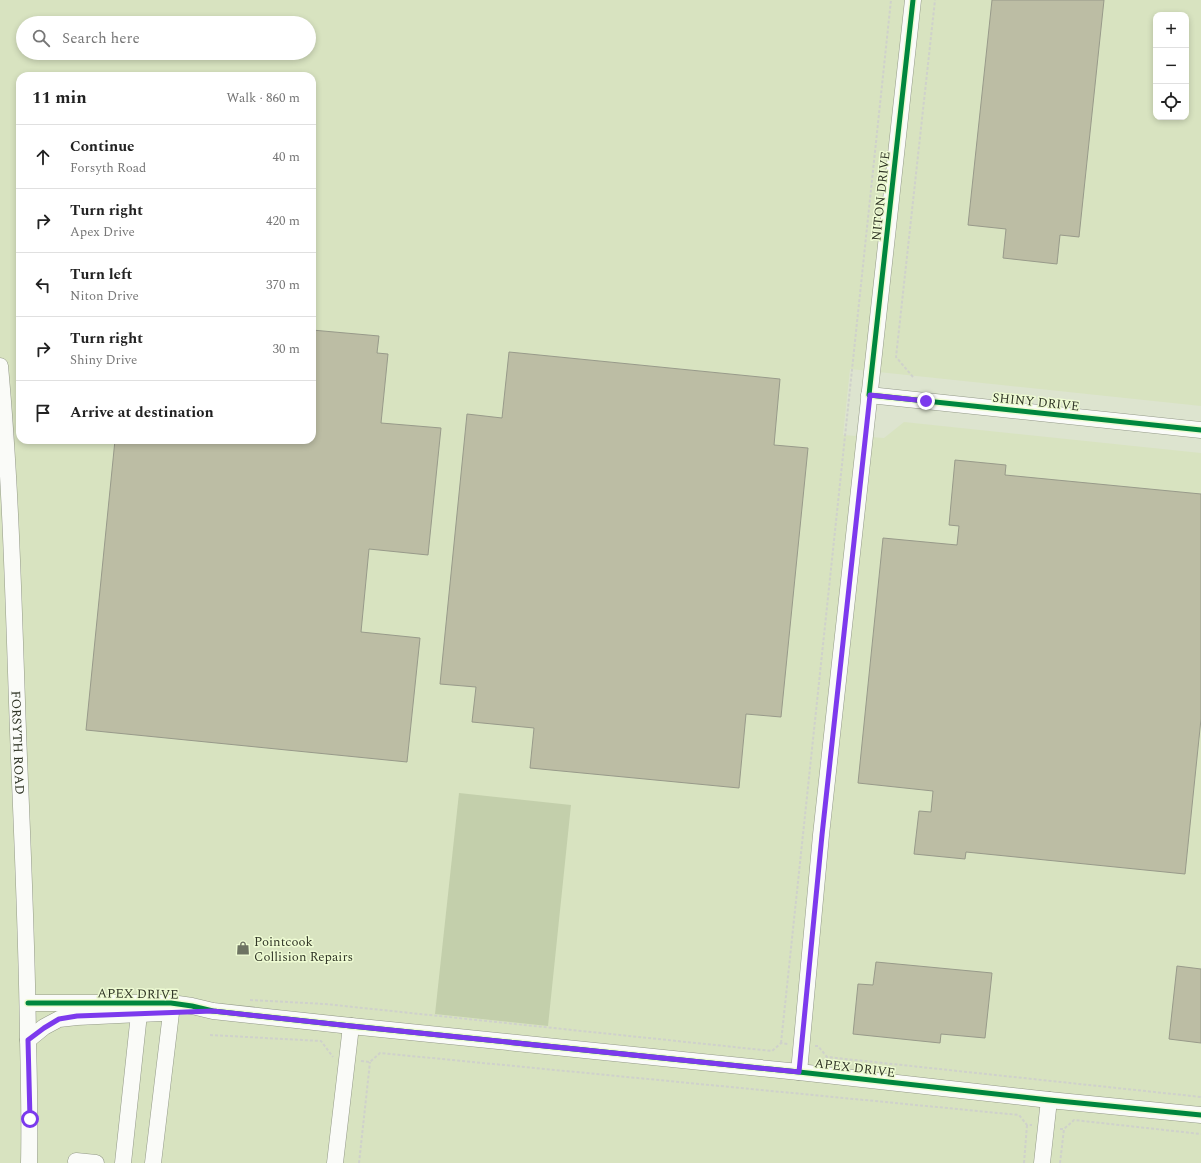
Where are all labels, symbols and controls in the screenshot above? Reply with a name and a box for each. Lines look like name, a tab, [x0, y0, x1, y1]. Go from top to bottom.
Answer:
map controls	[1153, 12, 1189, 120]
button: +	[1153, 12, 1189, 48]
search box	[16, 16, 316, 60]
icon: search	[30, 27, 52, 49]
text: Search here	[62, 27, 140, 50]
button: −	[1153, 48, 1189, 84]
button: locate	[1153, 84, 1189, 120]
text: 11 min	[32, 85, 87, 111]
text: Walk · 860 m	[226, 88, 300, 108]
text: Continue	[70, 135, 135, 158]
icon: ahead	[32, 146, 54, 168]
text: 40 m	[273, 147, 300, 167]
street label: NITON DRIVE	[866, 150, 896, 242]
text: Forsyth Road	[70, 158, 146, 178]
text: Turn right	[70, 199, 143, 222]
icon: right	[32, 210, 54, 232]
text: 420 m	[266, 211, 300, 231]
text: Apex Drive	[70, 222, 135, 242]
text: Turn left	[70, 263, 132, 286]
icon: left	[32, 274, 54, 296]
text: 370 m	[266, 275, 300, 295]
text: Niton Drive	[70, 286, 139, 306]
text: Turn right	[70, 327, 143, 350]
icon: right	[32, 338, 54, 360]
text: 30 m	[273, 339, 300, 359]
text: Shiny Drive	[70, 350, 137, 370]
street label: SHINY DRIVE	[991, 387, 1080, 417]
route end	[917, 392, 935, 410]
text: Arrive at destination	[70, 401, 214, 424]
icon: arrive	[32, 402, 54, 424]
street label: FORSYTH ROAD	[6, 690, 30, 795]
place label: Pointcook Collision Repairs	[254, 932, 353, 967]
shop icon: Pointcook Collision Repairs	[235, 940, 251, 956]
street label: APEX DRIVE	[97, 983, 179, 1005]
street label: APEX DRIVE	[813, 1053, 896, 1083]
route start	[21, 1110, 39, 1128]

